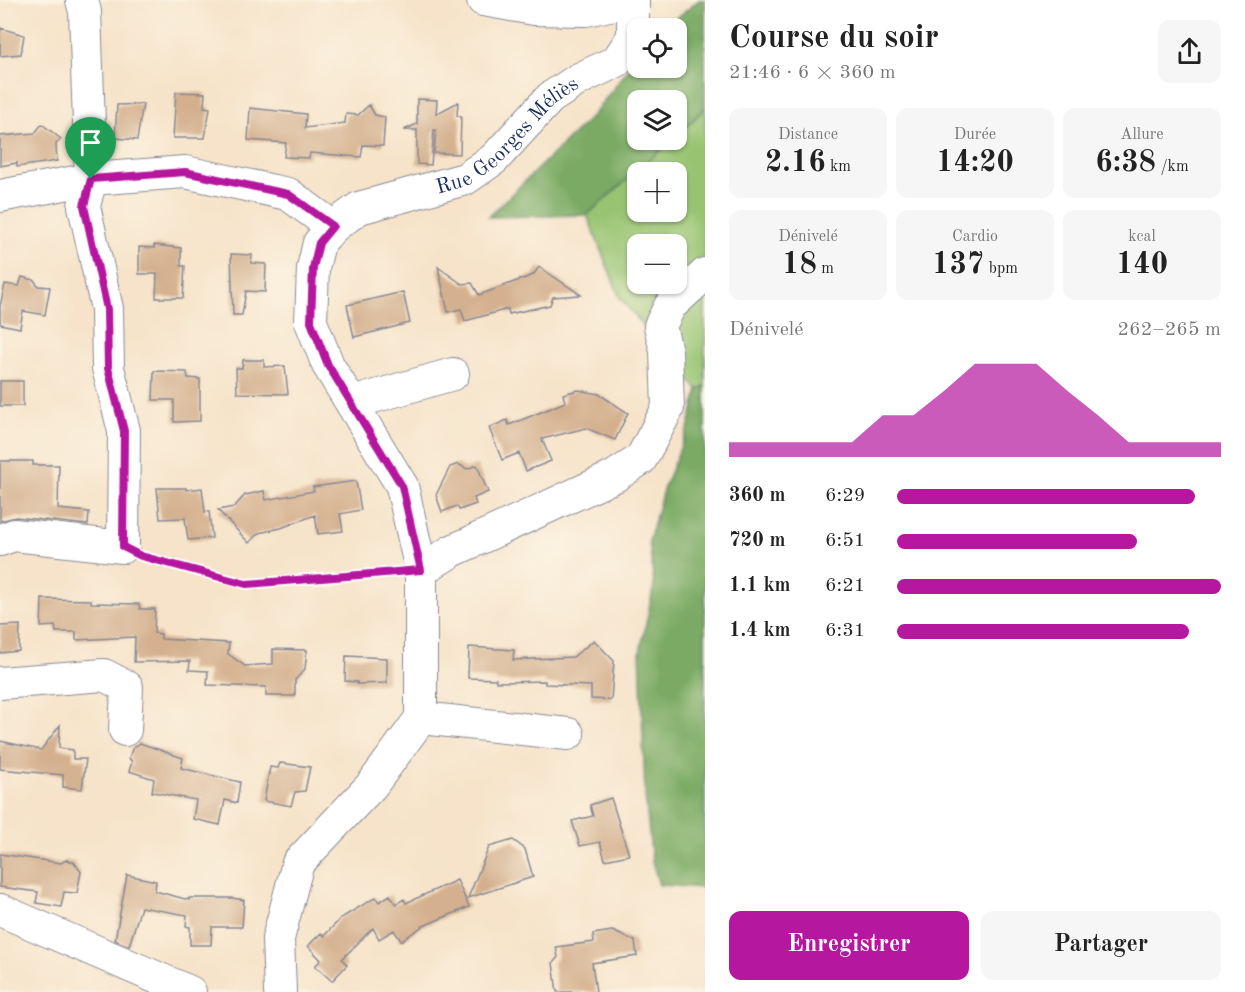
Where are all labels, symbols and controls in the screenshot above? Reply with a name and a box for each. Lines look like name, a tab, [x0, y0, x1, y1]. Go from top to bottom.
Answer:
map controls	[627, 18, 687, 294]
button: locate	[627, 18, 687, 78]
button: share	[1158, 20, 1221, 83]
text: Course du soir	[729, 22, 939, 55]
text: 21:46 · 6 × 360 m	[729, 63, 896, 83]
street label: Rue Georges Méliès	[434, 73, 583, 198]
button: layers	[627, 90, 687, 150]
pin	[65, 117, 116, 179]
icon: arrive	[74, 126, 107, 159]
text: Distance	[778, 127, 838, 143]
text: Durée	[954, 127, 996, 143]
text: Allure	[1120, 127, 1164, 143]
text: 2.16	[765, 148, 826, 178]
text: 14:20	[936, 148, 1014, 178]
text: 6:38	[1095, 148, 1156, 178]
text: km	[826, 159, 851, 175]
text: /km	[1156, 159, 1189, 175]
button: +	[627, 162, 687, 222]
text: Dénivelé	[778, 229, 838, 245]
text: Cardio	[952, 229, 998, 245]
text: kcal	[1128, 229, 1156, 245]
button: −	[627, 234, 687, 294]
text: 18	[782, 250, 817, 280]
text: 137	[932, 250, 984, 280]
text: 140	[1116, 250, 1168, 280]
text: m	[817, 261, 834, 277]
text: bpm	[984, 261, 1018, 277]
text: Dénivelé	[729, 320, 803, 340]
text: 262–265 m	[1118, 320, 1221, 340]
text: 360 m	[729, 486, 785, 506]
text: 6:29	[825, 486, 865, 506]
text: 720 m	[729, 531, 785, 551]
text: 6:51	[825, 531, 865, 551]
text: 1.1 km	[729, 576, 791, 596]
text: 6:21	[825, 576, 865, 596]
text: 1.4 km	[729, 621, 791, 641]
text: 6:31	[825, 621, 865, 641]
button: Enregistrer	[729, 911, 969, 980]
button: Partager	[981, 911, 1221, 980]

